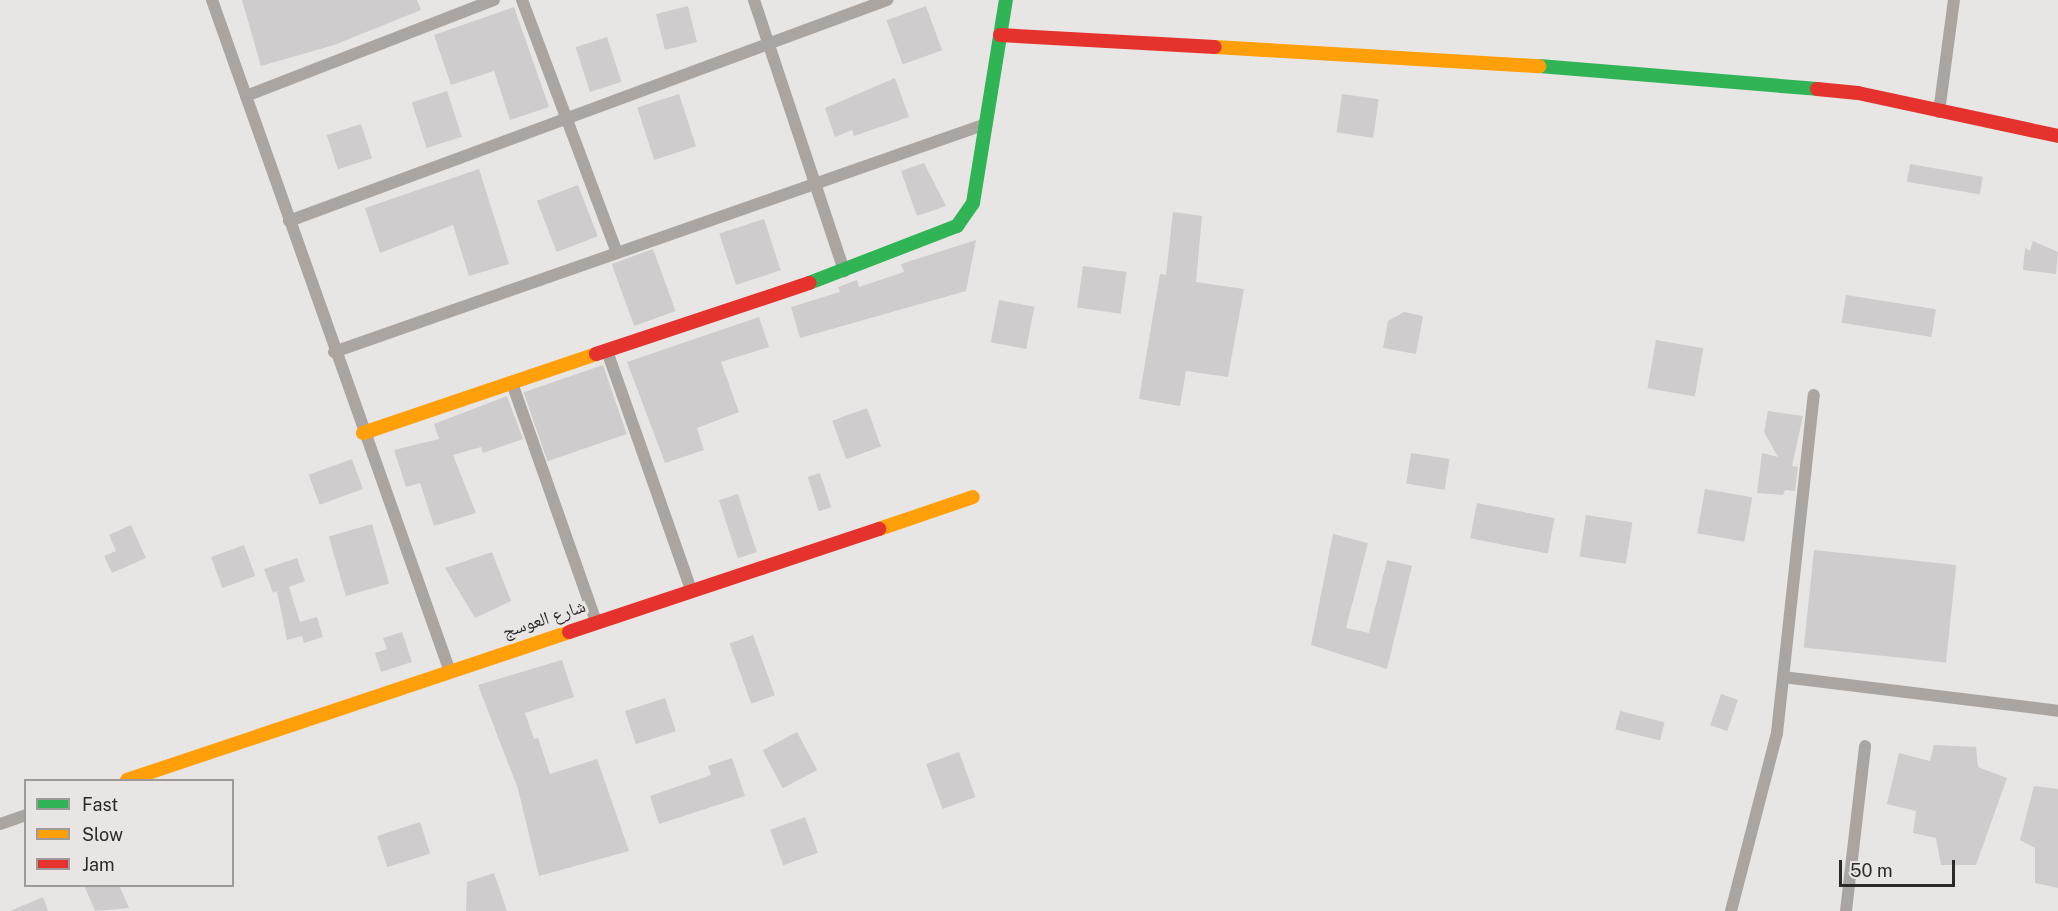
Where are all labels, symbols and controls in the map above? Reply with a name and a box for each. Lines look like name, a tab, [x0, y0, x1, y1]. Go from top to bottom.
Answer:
street label: شارع العوسج	[500, 595, 588, 643]
legend	[24, 779, 234, 887]
text: Fast	[82, 794, 118, 815]
text: Slow	[82, 824, 123, 845]
scale bar	[1842, 848, 1958, 886]
text: Jam	[82, 854, 115, 875]
text: 50 m	[1850, 860, 1893, 881]

